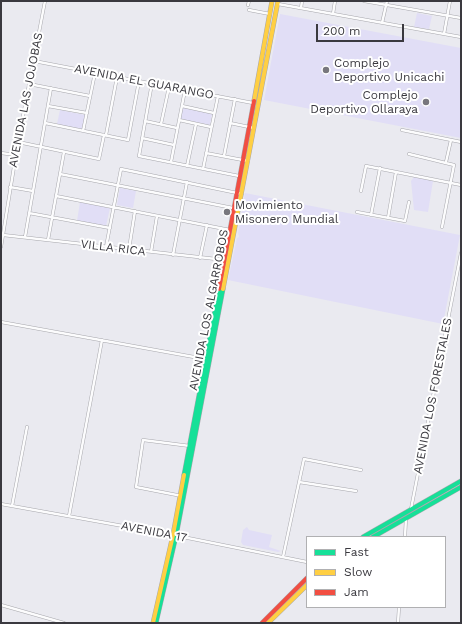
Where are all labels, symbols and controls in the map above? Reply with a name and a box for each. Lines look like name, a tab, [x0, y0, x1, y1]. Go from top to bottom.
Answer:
scale bar	[318, 16, 406, 42]
text: 200 m	[323, 24, 360, 38]
street label: AVENIDA LAS JOJOBAS	[6, 31, 46, 169]
place label: Complejo Deportivo Unicachi	[334, 56, 444, 84]
street label: AVENIDA EL GUARANGO	[73, 61, 215, 103]
marker: Complejo Deportivo Unicachi	[321, 65, 331, 75]
place label: Complejo Deportivo Ollaraya	[310, 88, 418, 116]
marker: Complejo Deportivo Ollaraya	[421, 97, 431, 107]
place label: Movimiento Misonero Mundial	[235, 198, 338, 226]
marker: Movimiento Misonero Mundial	[222, 207, 232, 217]
street label: AVENIDA LOS ALGARROBOS	[186, 228, 232, 392]
street label: VILLA RICA	[80, 237, 146, 259]
street label: AVENIDA LOS FORESTALES	[411, 317, 455, 475]
street label: AVENIDA 17	[120, 519, 188, 545]
legend	[306, 536, 446, 608]
text: Fast	[344, 545, 369, 559]
text: Slow	[344, 565, 372, 579]
text: Jam	[344, 585, 369, 599]

